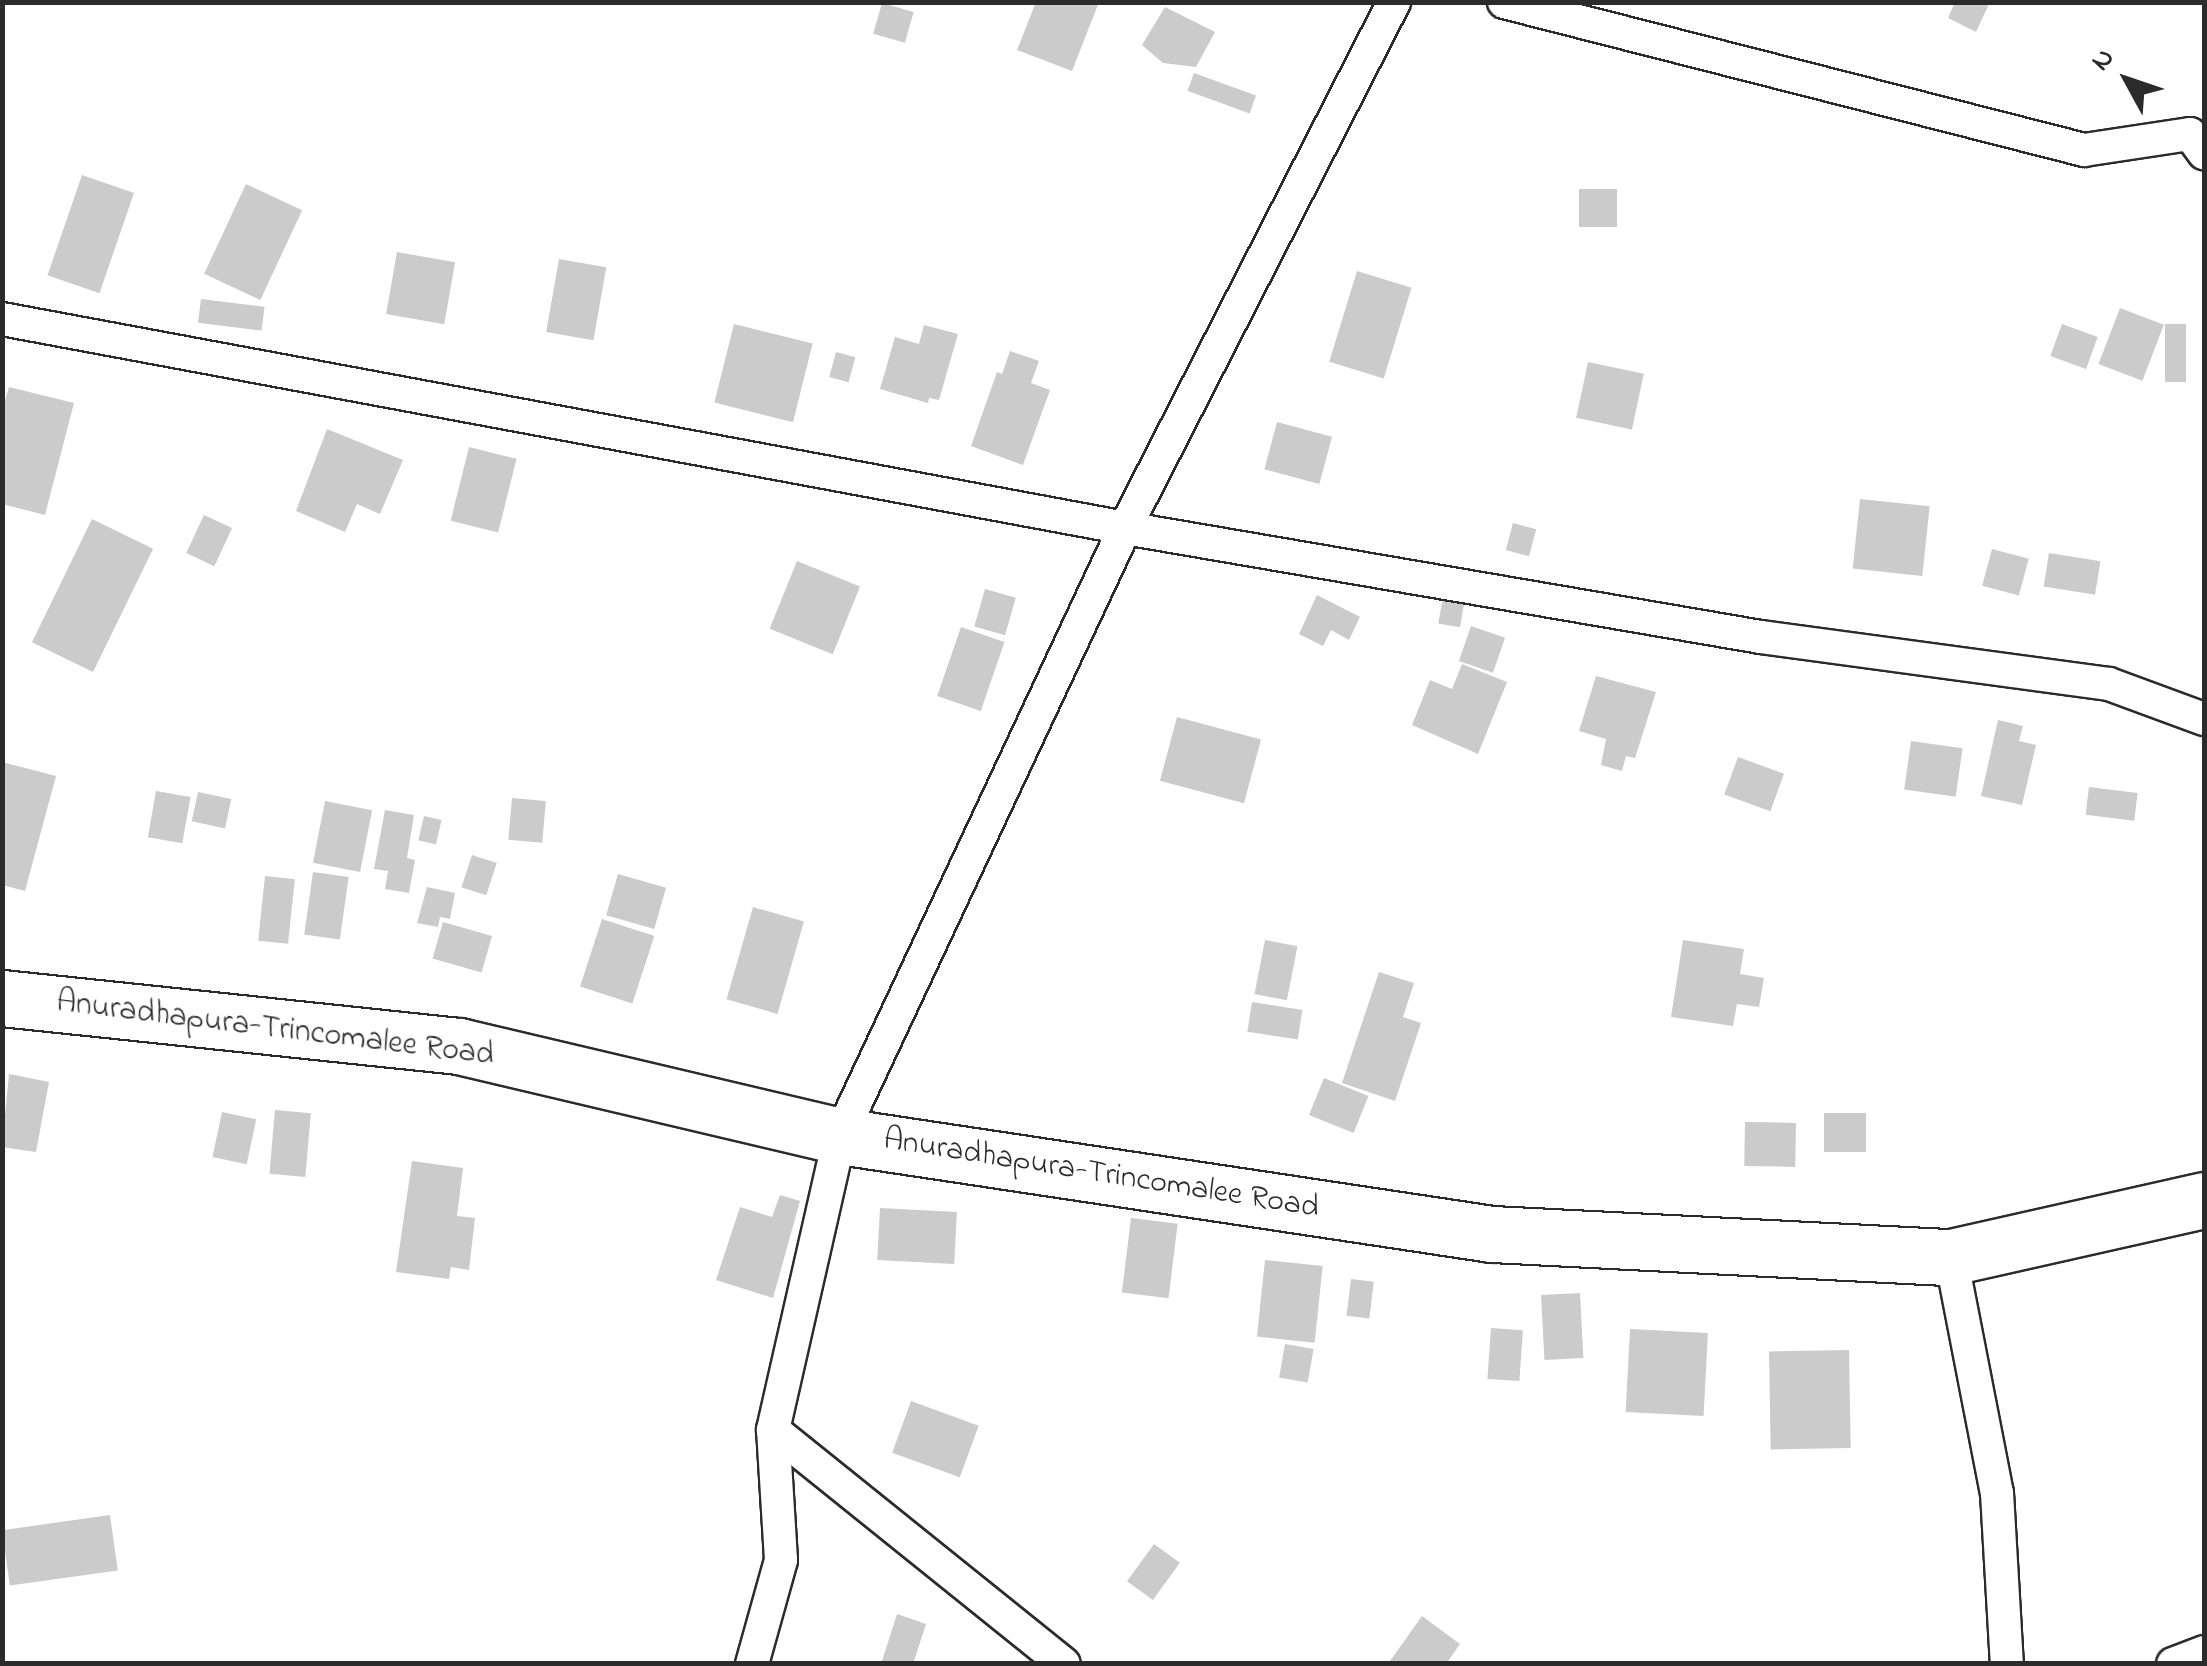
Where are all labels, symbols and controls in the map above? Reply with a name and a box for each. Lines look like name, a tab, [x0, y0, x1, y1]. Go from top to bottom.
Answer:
north arrow	[2077, 30, 2177, 130]
text: N	[2082, 40, 2125, 81]
street label: Anuradhapura-Trincomalee Road	[54, 984, 496, 1076]
street label: Anuradhapura-Trincomalee Road	[880, 1122, 1322, 1228]

